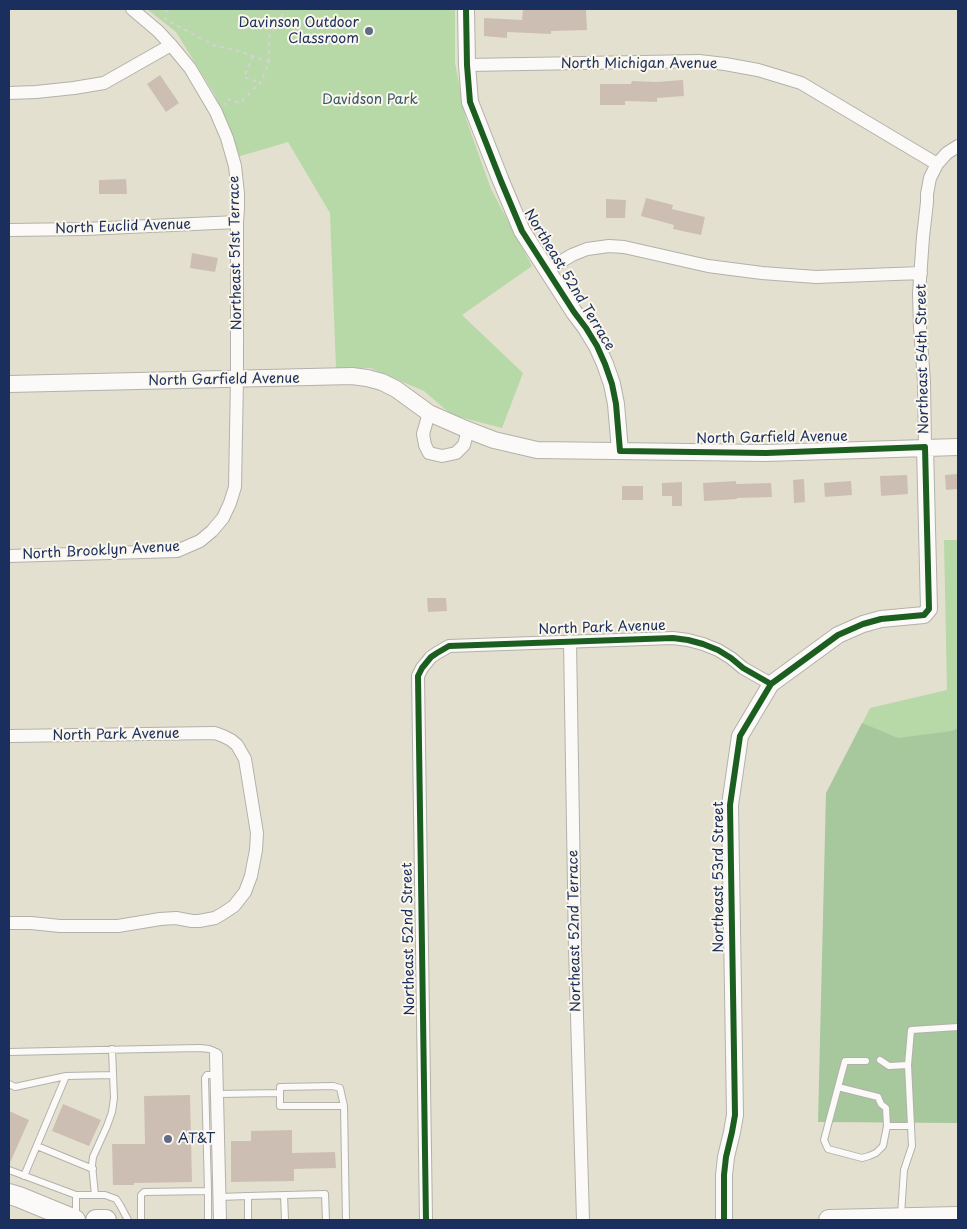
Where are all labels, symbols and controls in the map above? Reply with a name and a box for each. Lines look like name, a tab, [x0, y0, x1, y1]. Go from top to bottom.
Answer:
place label: Davinson Outdoor Classroom	[238, 15, 359, 48]
marker: Davinson Outdoor Classroom	[363, 25, 375, 37]
street label: North Michigan Avenue	[561, 56, 717, 72]
park label: Davidson Park	[322, 92, 418, 108]
street label: Northeast 51st Terrace	[226, 176, 246, 330]
street label: Northeast 52nd Terrace	[520, 206, 618, 354]
street label: North Euclid Avenue	[55, 216, 191, 238]
street label: Northeast 54th Street	[913, 284, 933, 434]
street label: North Garfield Avenue	[148, 370, 300, 390]
street label: North Garfield Avenue	[696, 428, 848, 448]
street label: North Brooklyn Avenue	[22, 538, 180, 564]
street label: North Park Avenue	[538, 617, 666, 639]
street label: North Park Avenue	[52, 725, 180, 745]
street label: Northeast 53rd Street	[711, 801, 727, 953]
street label: Northeast 52nd Terrace	[565, 850, 585, 1012]
street label: Northeast 52nd Street	[399, 862, 419, 1016]
place label: AT&T	[178, 1131, 215, 1147]
marker: AT&T	[162, 1133, 174, 1145]

